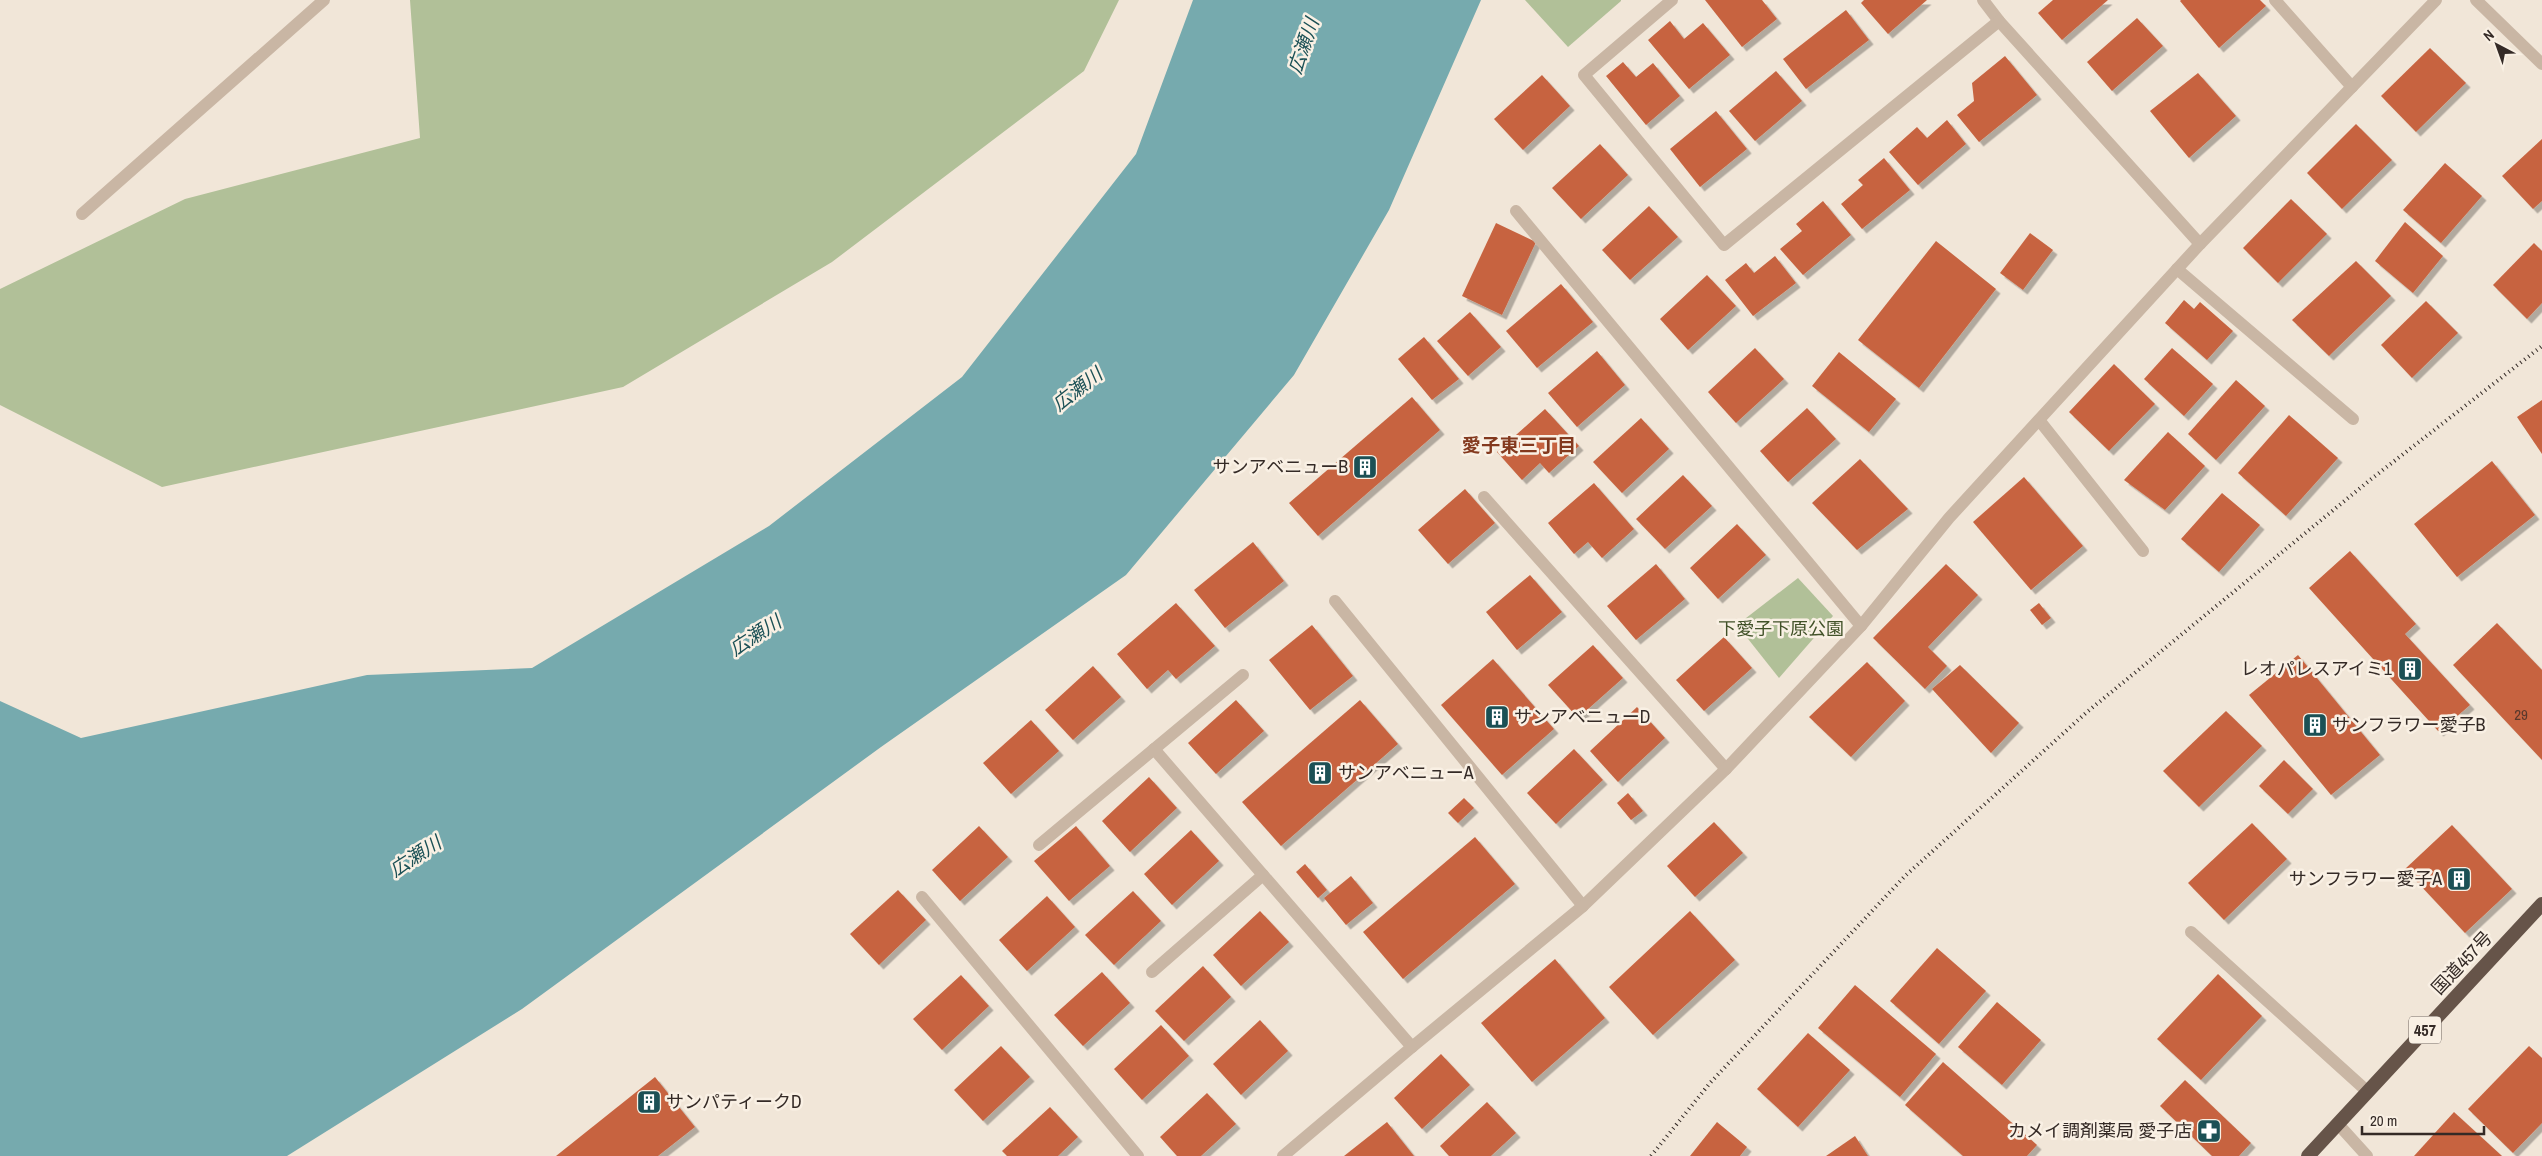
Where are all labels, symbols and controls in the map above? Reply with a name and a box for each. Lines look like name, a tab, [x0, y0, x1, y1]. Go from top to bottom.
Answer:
water label: 広瀬川	[1281, 13, 1325, 77]
north arrow	[2472, 20, 2522, 70]
text: N	[2479, 26, 2498, 45]
water label: 広瀬川	[1047, 360, 1109, 417]
district label: 愛子東三丁目	[1462, 432, 1576, 458]
place label: サンアベニューB	[1213, 454, 1348, 479]
building icon: サンアベニューB	[1352, 454, 1378, 480]
water label: 広瀬川	[724, 607, 788, 661]
park label: 下愛子下原公園	[1718, 616, 1844, 641]
place label: レオパレスアイミ1	[2241, 656, 2393, 681]
building icon: レオパレスアイミ1	[2397, 656, 2423, 682]
building icon: サンアベニューD	[1484, 704, 1510, 730]
place label: サンアベニューD	[1514, 704, 1650, 729]
house number: 29	[2514, 704, 2528, 725]
building icon: サンフラワー愛子B	[2302, 712, 2328, 738]
place label: サンフラワー愛子B	[2332, 712, 2485, 737]
building icon: サンアベニューA	[1307, 760, 1333, 786]
place label: サンアベニューA	[1338, 760, 1474, 785]
water label: 広瀬川	[384, 828, 448, 882]
place label: サンフラワー愛子A	[2289, 866, 2442, 891]
building icon: サンフラワー愛子A	[2446, 866, 2472, 892]
street label: 国道457号	[2426, 925, 2498, 1000]
road number: 457	[2409, 1016, 2441, 1044]
building icon: サンパティークD	[636, 1089, 662, 1115]
place label: サンパティークD	[666, 1089, 802, 1114]
scale bar	[2362, 1104, 2484, 1136]
text: 20 m	[2370, 1110, 2397, 1131]
place label: カメイ調剤薬局 愛子店	[2008, 1118, 2192, 1143]
pharmacy icon: カメイ調剤薬局 愛子店	[2196, 1118, 2222, 1144]

